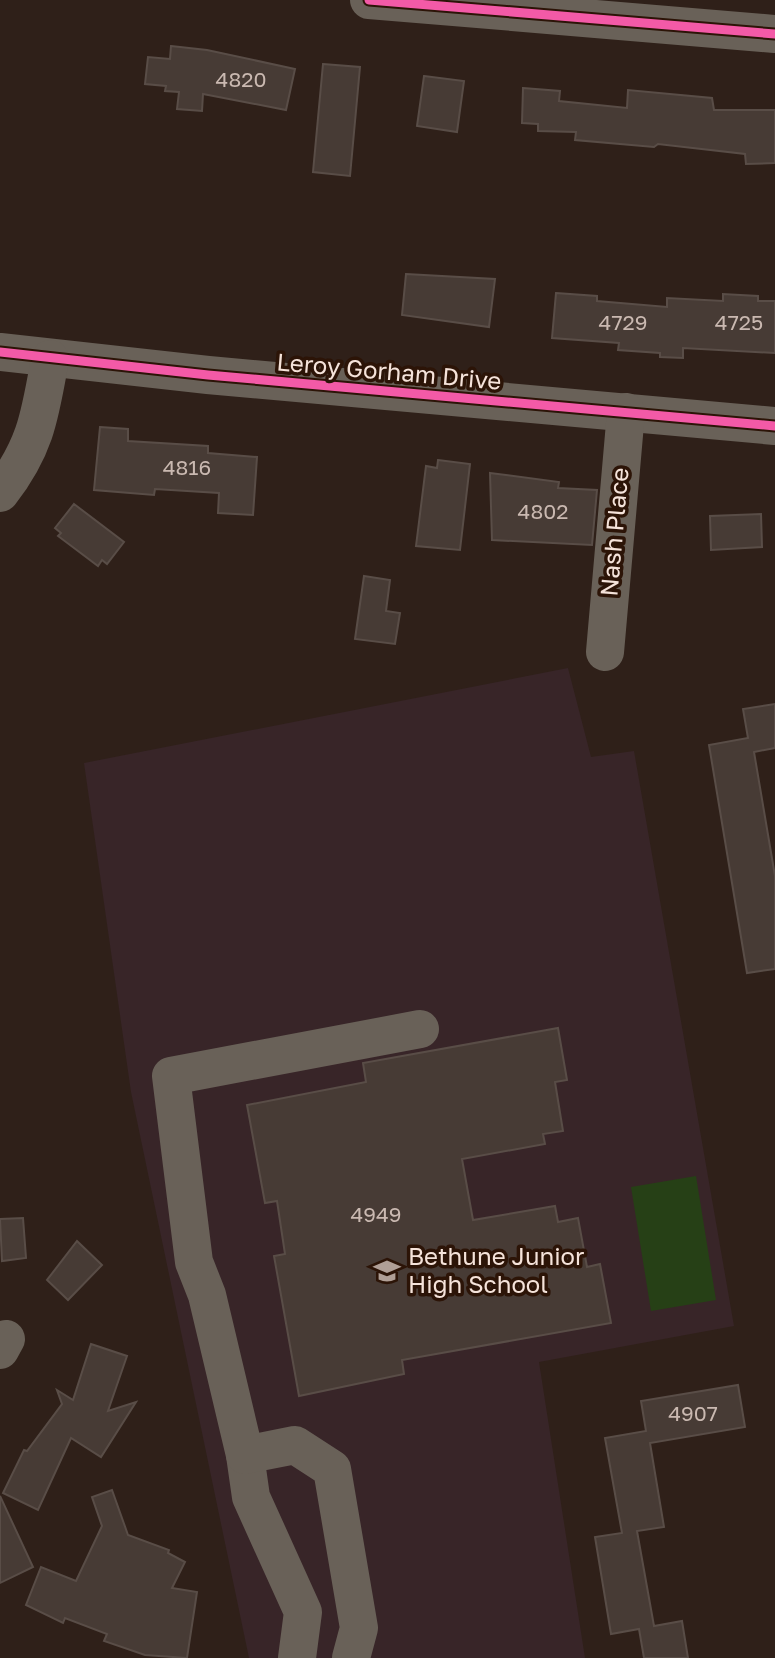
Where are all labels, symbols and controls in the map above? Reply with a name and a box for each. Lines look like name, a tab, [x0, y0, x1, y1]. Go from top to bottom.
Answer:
house number: 4820	[216, 66, 266, 92]
house number: 4729	[599, 309, 647, 335]
house number: 4725	[715, 309, 763, 335]
street label: Leroy Gorham Drive	[276, 346, 503, 395]
house number: 4816	[163, 454, 211, 480]
street label: Nash Place	[593, 466, 634, 598]
house number: 4802	[518, 498, 568, 524]
house number: 4949	[350, 1201, 402, 1227]
place label: Bethune Junior High School	[408, 1241, 584, 1298]
school or university icon: Bethune Junior High School	[372, 1256, 402, 1286]
house number: 4907	[668, 1400, 718, 1426]

